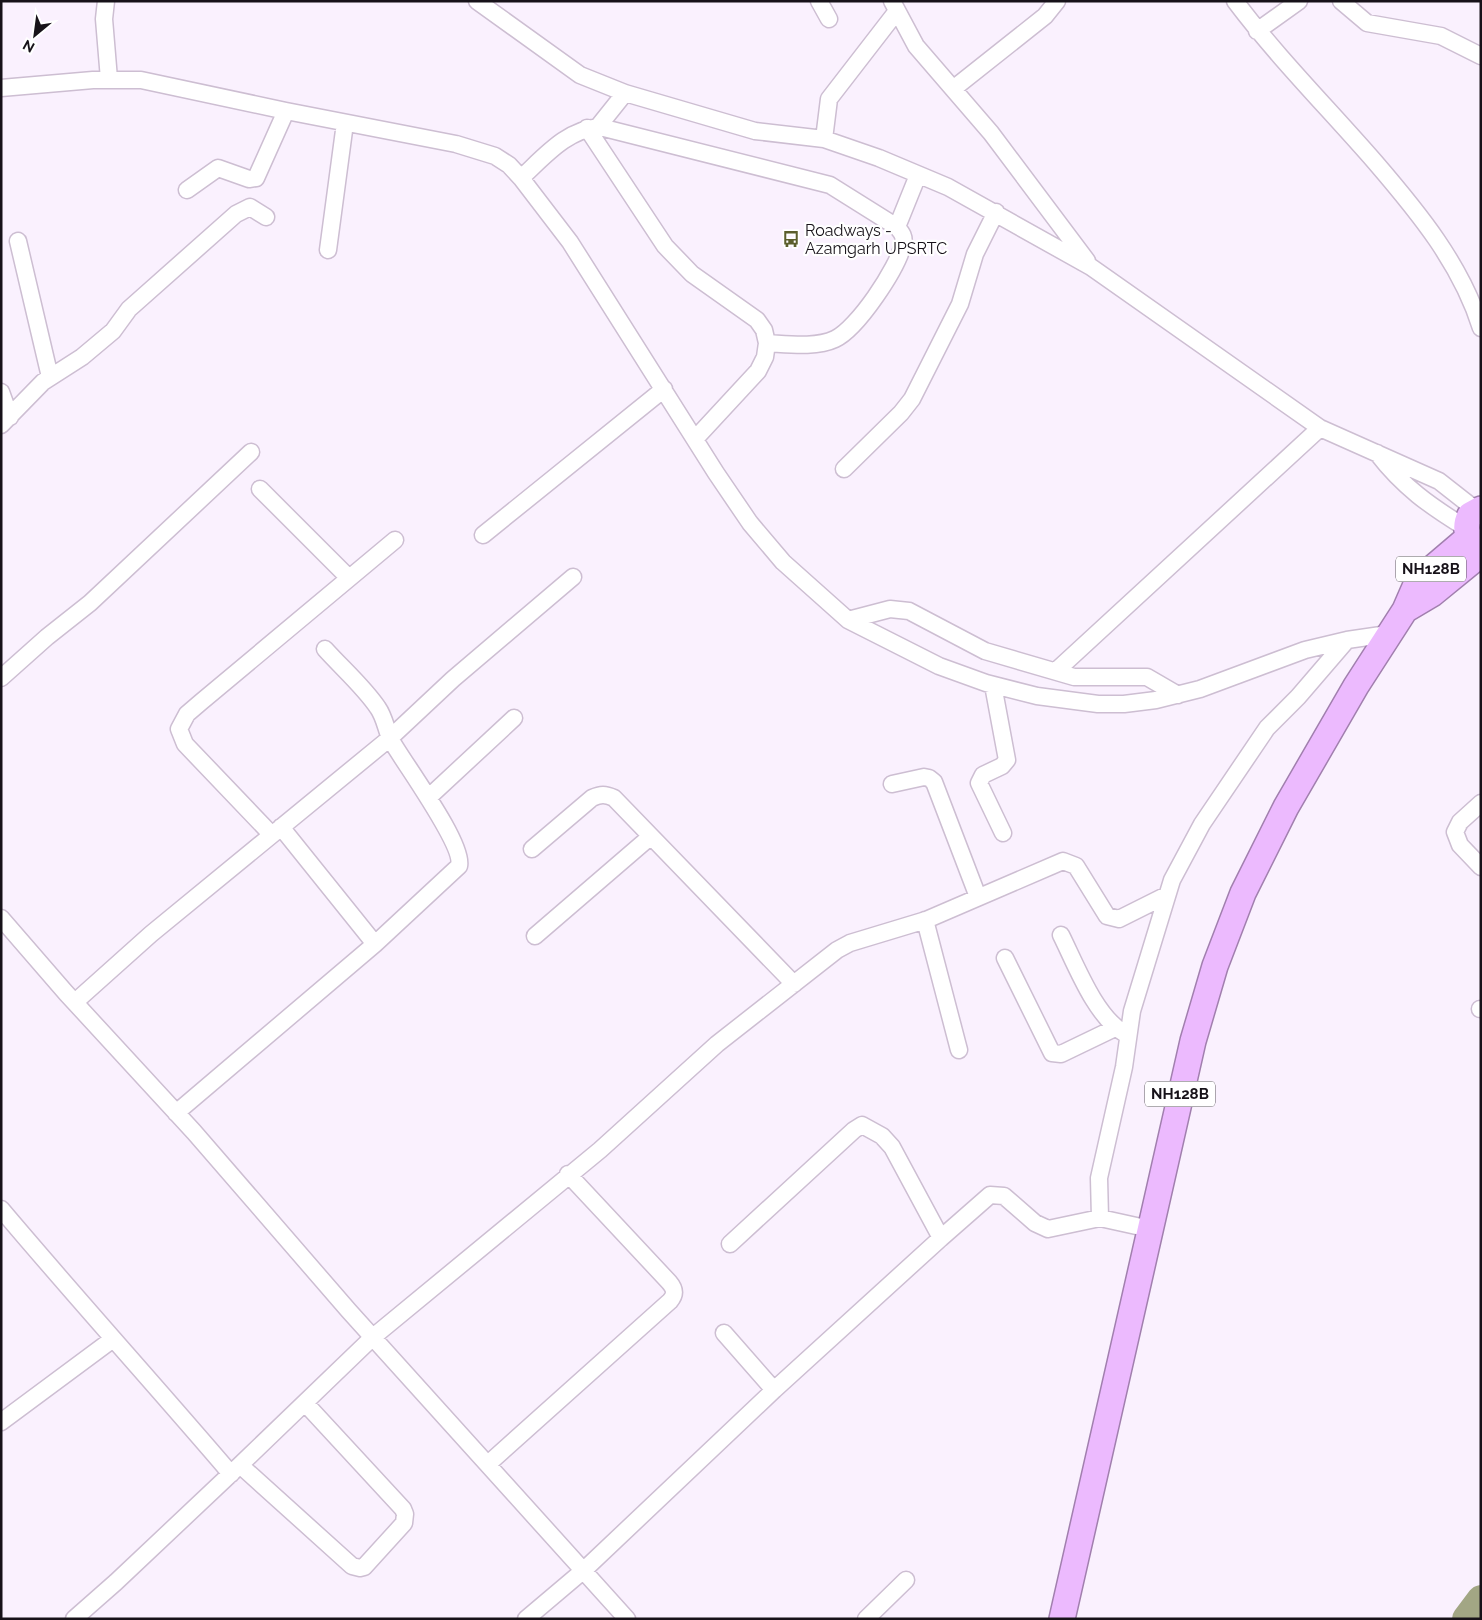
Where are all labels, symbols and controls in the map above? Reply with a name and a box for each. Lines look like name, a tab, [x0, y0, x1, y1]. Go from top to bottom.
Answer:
north arrow	[10, 10, 60, 60]
text: N	[20, 37, 37, 56]
place label: Roadways - Azamgarh UPSRTC	[805, 221, 947, 258]
bus stop icon: Roadways - Azamgarh UPSRTC	[781, 229, 801, 249]
road number: NH128B	[1396, 556, 1466, 582]
road number: NH128B	[1145, 1082, 1215, 1106]

